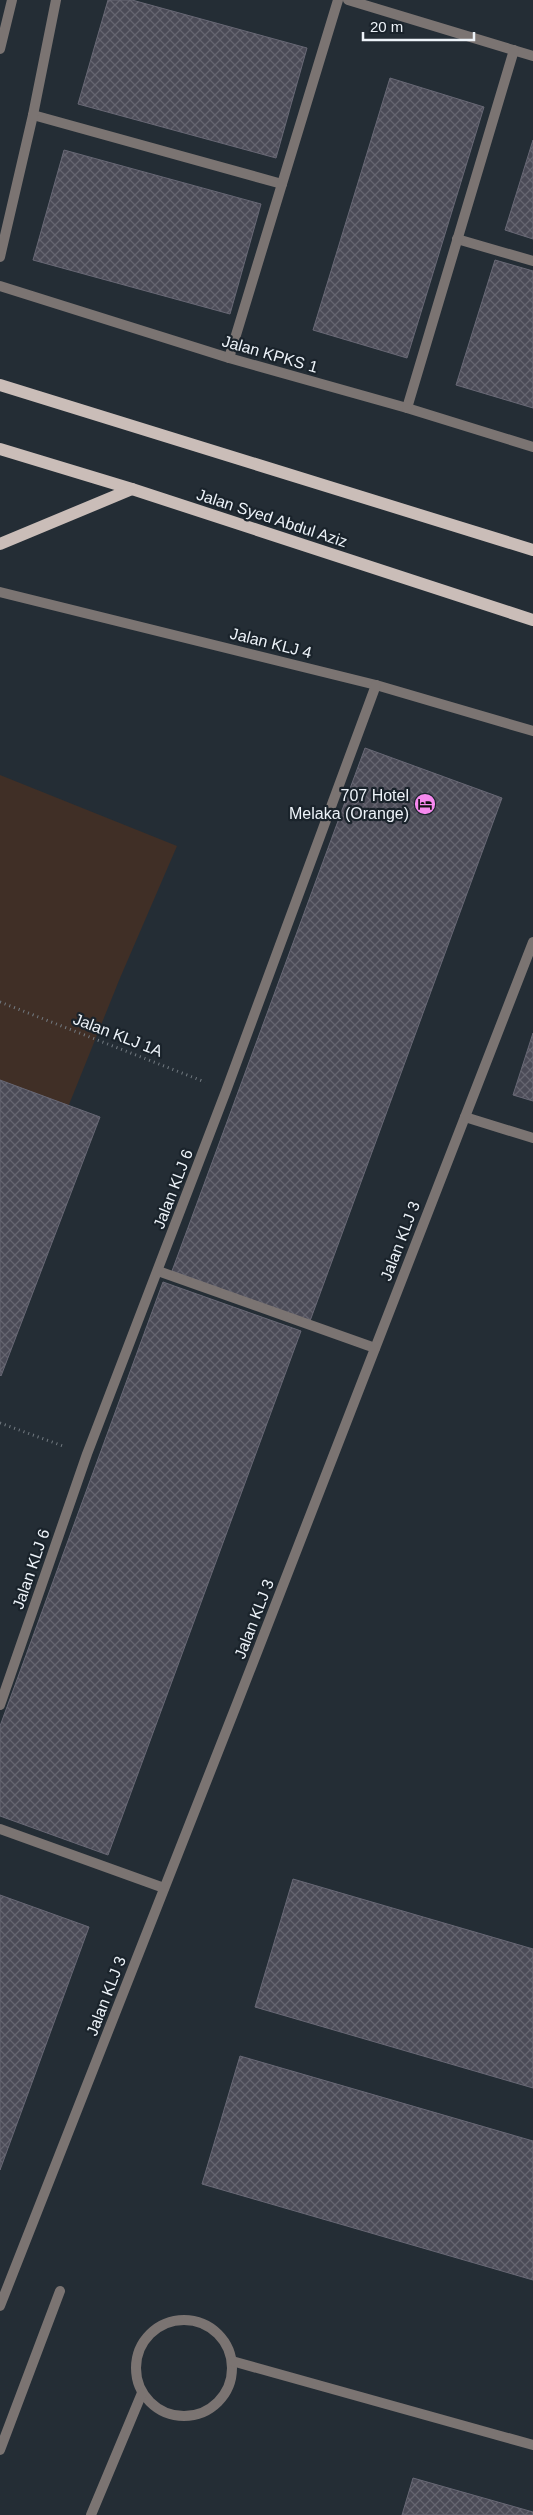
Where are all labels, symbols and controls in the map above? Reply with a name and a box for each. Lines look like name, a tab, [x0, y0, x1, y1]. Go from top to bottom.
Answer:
scale bar	[363, 10, 474, 42]
text: 20 m	[370, 18, 403, 35]
street label: Jalan KPKS 1	[220, 332, 320, 376]
street label: Jalan Syed Abdul Aziz	[195, 486, 349, 550]
street label: Jalan KLJ 4	[228, 625, 314, 661]
place label: 707 Hotel Melaka (Orange)	[289, 787, 409, 822]
hotel icon: 707 Hotel Melaka (Orange)	[413, 792, 437, 816]
street label: Jalan KLJ 1A	[71, 1010, 165, 1060]
street label: Jalan KLJ 6	[150, 1147, 196, 1231]
street label: Jalan KLJ 3	[377, 1199, 423, 1283]
street label: Jalan KLJ 6	[9, 1527, 53, 1611]
street label: Jalan KLJ 3	[231, 1577, 277, 1661]
street label: Jalan KLJ 3	[83, 1954, 129, 2038]

